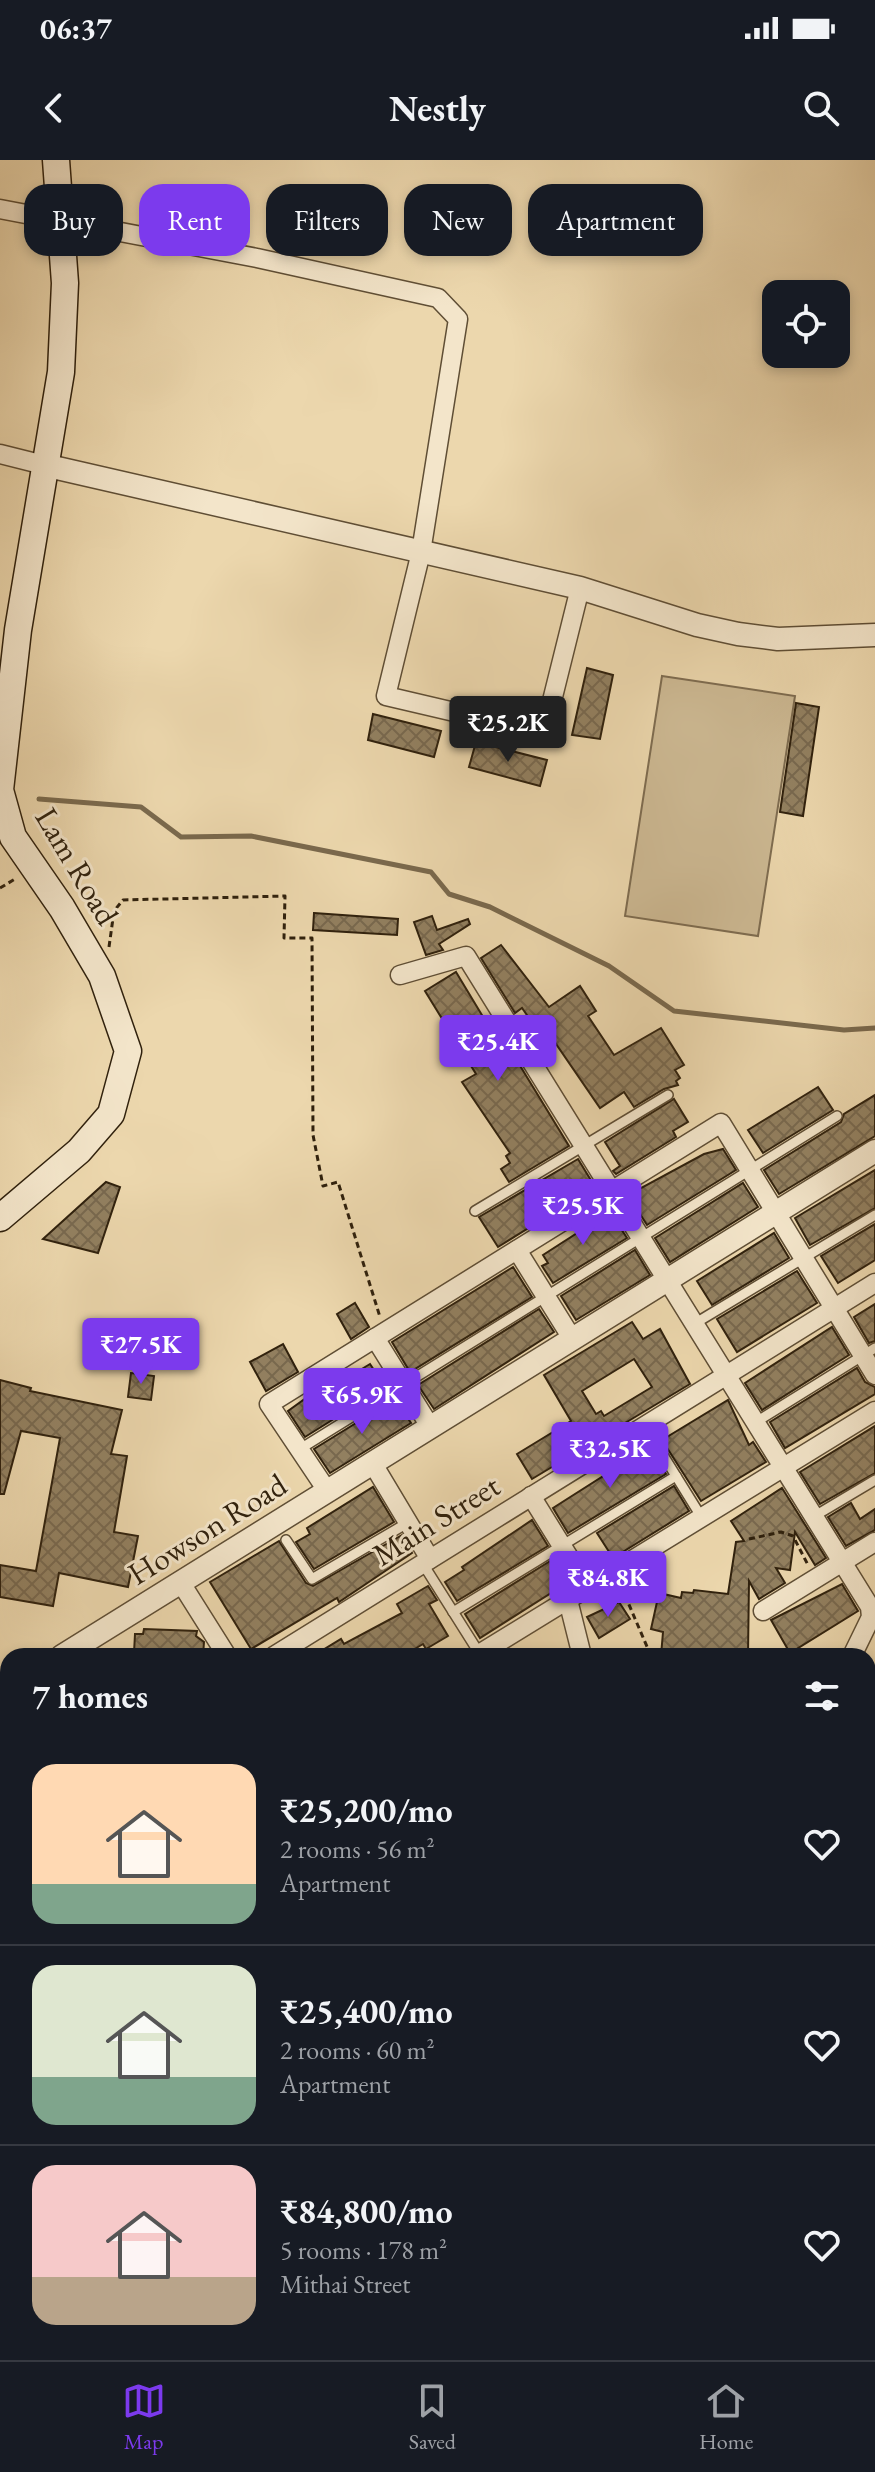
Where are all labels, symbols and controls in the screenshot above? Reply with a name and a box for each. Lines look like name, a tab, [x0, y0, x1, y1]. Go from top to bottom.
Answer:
text: 06:37	[40, 9, 112, 48]
text: Nestly	[389, 85, 486, 132]
icon: back	[32, 86, 76, 130]
icon: search	[799, 86, 843, 130]
chip: Buy	[24, 184, 123, 256]
chip: Rent	[139, 184, 250, 256]
chip: Filters	[266, 184, 388, 256]
chip: New	[404, 184, 512, 256]
chip: Apartment	[528, 184, 703, 256]
map controls	[762, 280, 850, 368]
button: locate	[762, 280, 850, 368]
pin: ₹25.2K	[443, 696, 573, 764]
text: ₹25.2K	[467, 705, 549, 739]
street label: Lam Road	[26, 800, 129, 933]
pin: ₹25.4K	[433, 1015, 563, 1083]
text: ₹25.4K	[457, 1024, 539, 1058]
pin: ₹25.5K	[518, 1179, 648, 1247]
text: ₹25.5K	[542, 1188, 624, 1222]
pin: ₹27.5K	[76, 1318, 206, 1386]
text: ₹27.5K	[100, 1327, 182, 1361]
pin: ₹65.9K	[297, 1368, 427, 1436]
text: ₹65.9K	[321, 1377, 403, 1411]
pin: ₹32.5K	[545, 1422, 675, 1490]
text: ₹32.5K	[569, 1431, 651, 1465]
street label: Howson Road	[120, 1463, 295, 1594]
street label: Main Street	[364, 1464, 508, 1576]
pin: ₹84.8K	[543, 1551, 673, 1619]
text: ₹84.8K	[567, 1560, 649, 1594]
text: 7 homes	[32, 1674, 148, 1718]
icon: filters	[800, 1674, 844, 1718]
text: ₹25,200/mo	[280, 1788, 453, 1832]
icon: home	[96, 1796, 192, 1892]
icon: heart	[800, 1822, 844, 1866]
text: 2 rooms · 56 m²	[280, 1832, 435, 1866]
text: Apartment	[280, 1866, 390, 1900]
text: ₹25,400/mo	[280, 1989, 453, 2033]
icon: home	[96, 1997, 192, 2093]
icon: heart	[800, 2023, 844, 2067]
text: 2 rooms · 60 m²	[280, 2033, 435, 2067]
text: Apartment	[280, 2067, 390, 2101]
text: ₹84,800/mo	[280, 2189, 453, 2233]
icon: home	[96, 2197, 192, 2293]
icon: heart	[800, 2223, 844, 2267]
text: 5 rooms · 178 m²	[280, 2233, 447, 2267]
text: Mithai Street	[280, 2267, 410, 2301]
tab: Map	[122, 2379, 166, 2456]
tab: Saved	[409, 2379, 456, 2456]
tab: Home	[699, 2379, 753, 2456]

